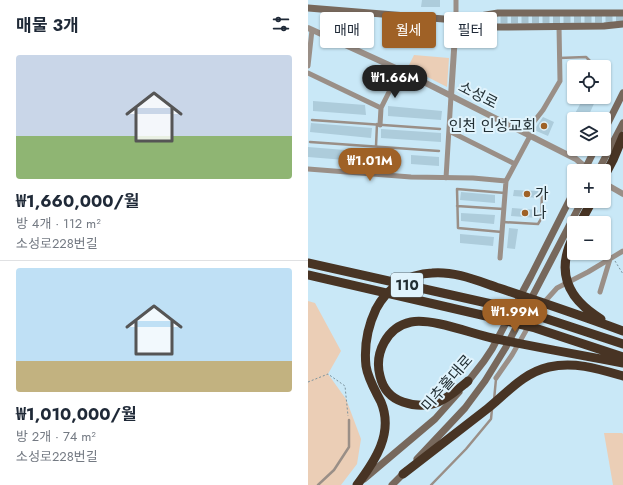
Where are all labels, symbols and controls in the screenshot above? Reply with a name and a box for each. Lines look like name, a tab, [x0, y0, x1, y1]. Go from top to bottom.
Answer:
chip: 매매	[320, 12, 374, 48]
chip: 월세	[382, 12, 436, 48]
chip: 필터	[444, 12, 497, 48]
text: 매물 3개	[16, 13, 79, 37]
icon: filters	[270, 13, 292, 35]
map controls	[567, 60, 611, 260]
button: locate	[567, 60, 611, 104]
pin: ₩1.66M	[362, 65, 428, 99]
text: ₩1.66M	[371, 68, 419, 87]
street label: 소성로	[455, 76, 501, 114]
icon: home	[118, 81, 190, 153]
button: layers	[567, 112, 611, 156]
place label: 인천 인성교회	[449, 115, 536, 137]
marker: 인천 인성교회	[539, 121, 549, 131]
pin: ₩1.01M	[337, 148, 403, 182]
text: ₩1.01M	[347, 151, 393, 170]
button: +	[567, 164, 611, 208]
place label: 가	[535, 183, 549, 205]
text: ₩1,660,000/월	[16, 189, 139, 213]
marker: 가	[522, 189, 532, 199]
place label: 나	[533, 202, 547, 224]
marker: 나	[520, 208, 530, 218]
text: 방 4개 · 112 m²	[16, 214, 101, 233]
button: −	[567, 216, 611, 260]
text: 소성로228번길	[16, 234, 98, 253]
road number: 110	[391, 273, 423, 297]
icon: home	[118, 294, 190, 366]
pin: ₩1.99M	[482, 299, 548, 333]
text: ₩1.99M	[491, 302, 539, 321]
street label: 미추홀대로	[416, 350, 478, 416]
text: ₩1,010,000/월	[16, 402, 137, 426]
text: 방 2개 · 74 m²	[16, 427, 96, 446]
text: 소성로228번길	[16, 447, 98, 466]

